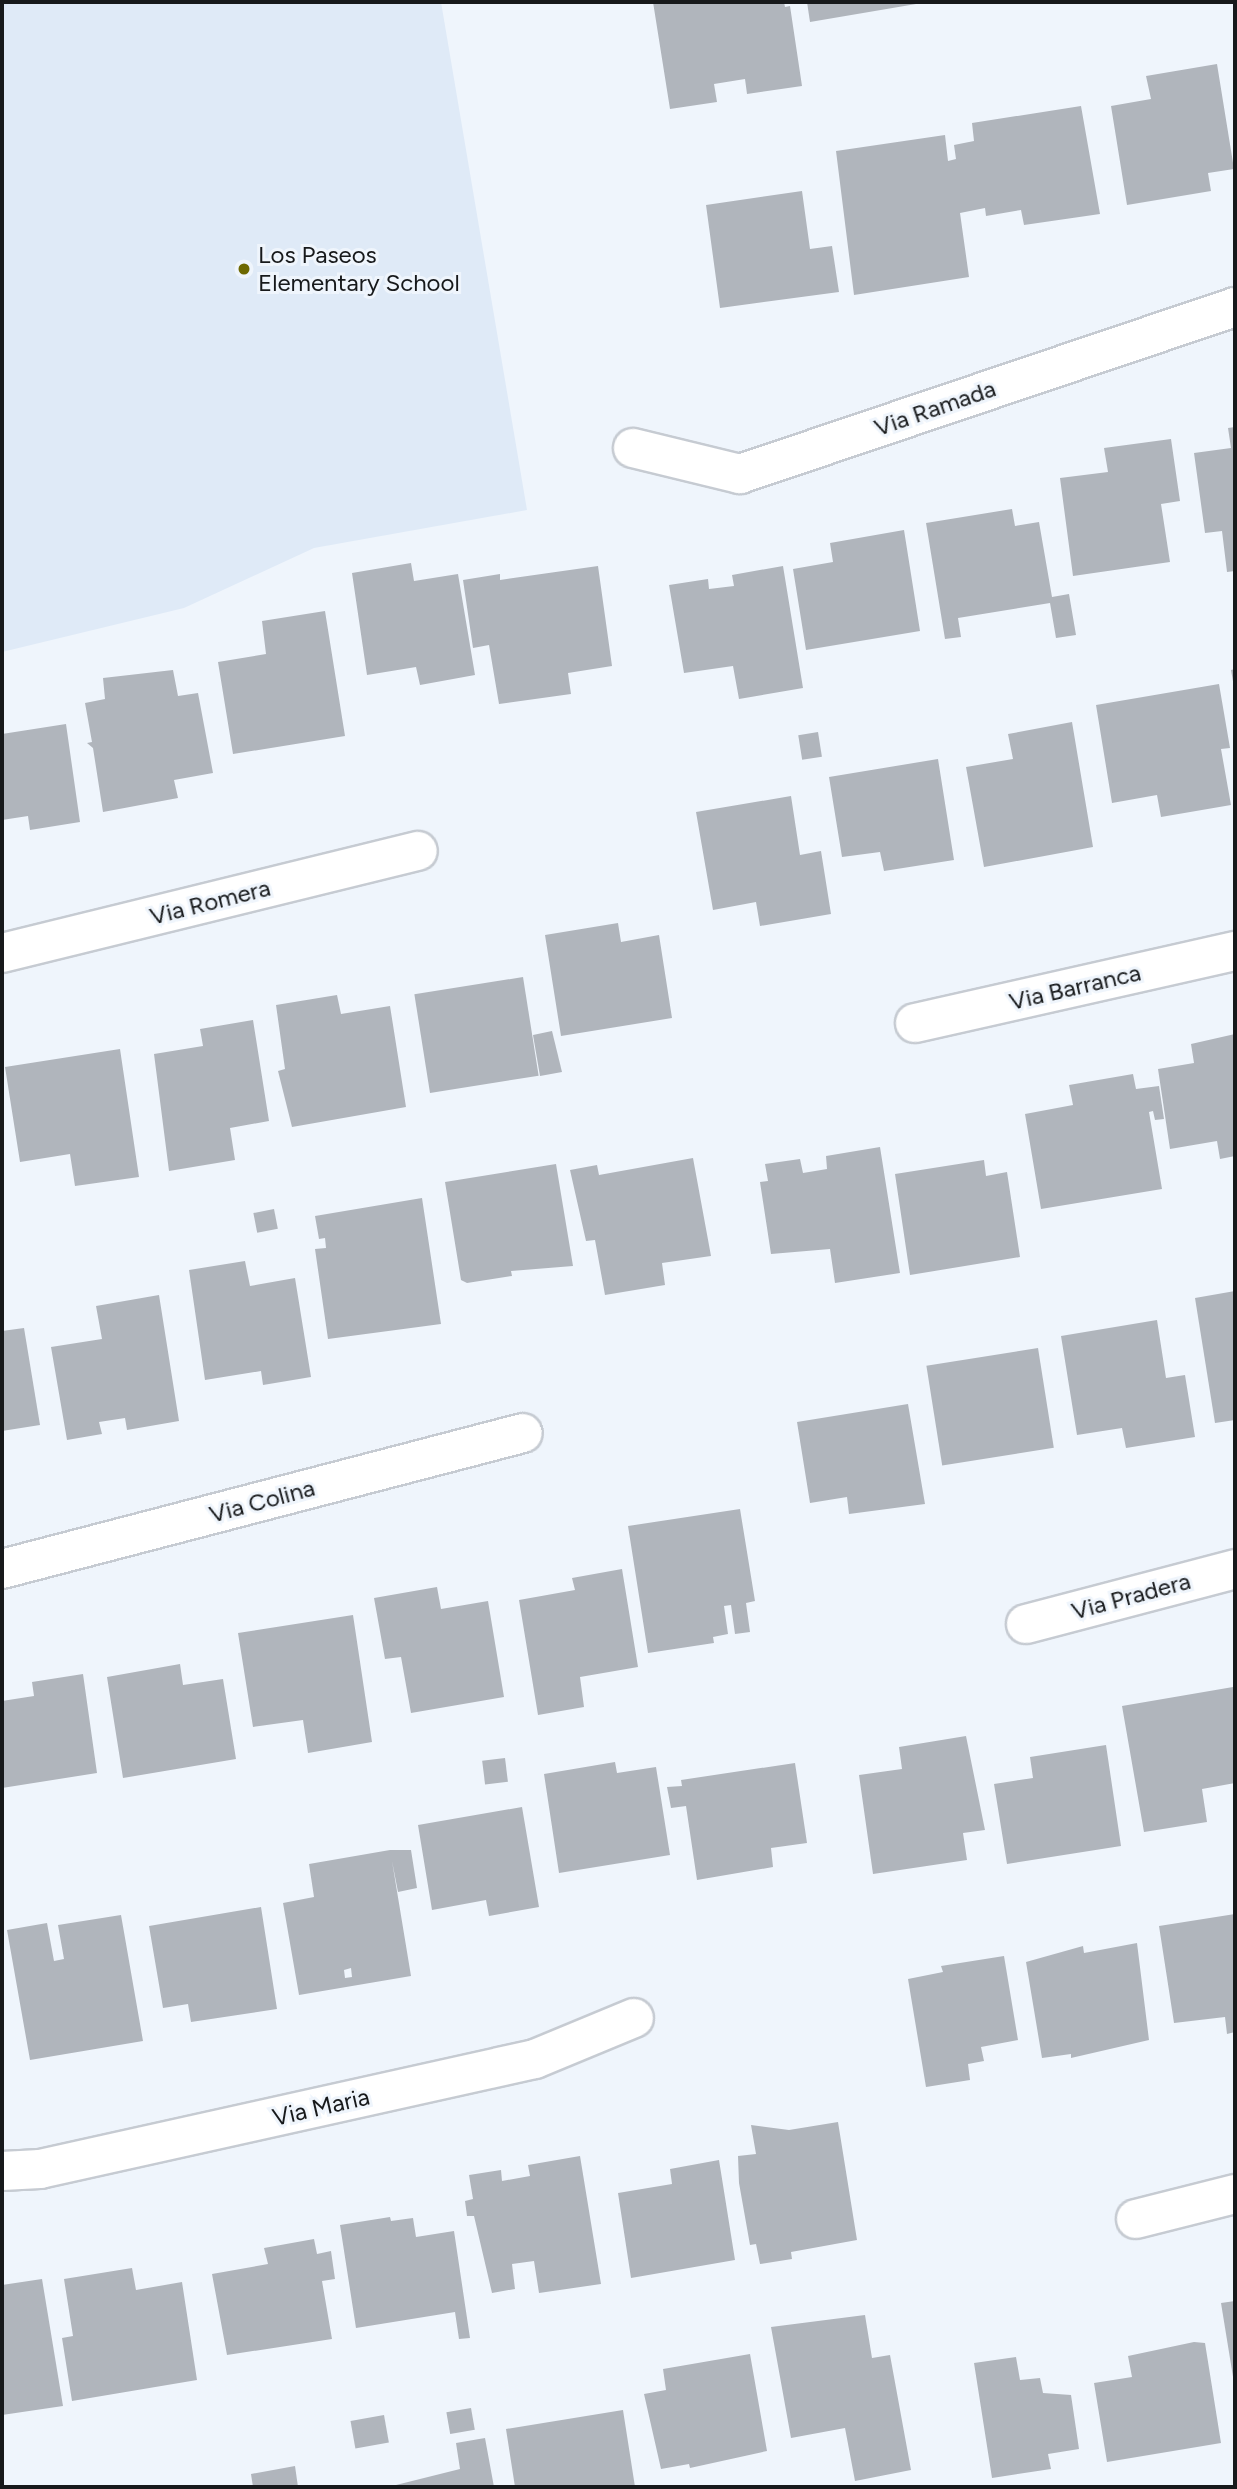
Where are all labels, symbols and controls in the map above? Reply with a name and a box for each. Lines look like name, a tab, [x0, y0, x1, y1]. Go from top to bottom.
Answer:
place label: Los Paseos Elementary School	[258, 241, 460, 297]
marker: Los Paseos Elementary School	[236, 261, 252, 277]
street label: Via Ramada	[870, 374, 1000, 442]
street label: Via Romera	[147, 873, 273, 931]
street label: Via Barranca	[1006, 958, 1144, 1016]
street label: Via Colina	[206, 1473, 318, 1529]
street label: Via Pradera	[1068, 1566, 1194, 1626]
street label: Via Maria	[270, 2082, 372, 2132]

